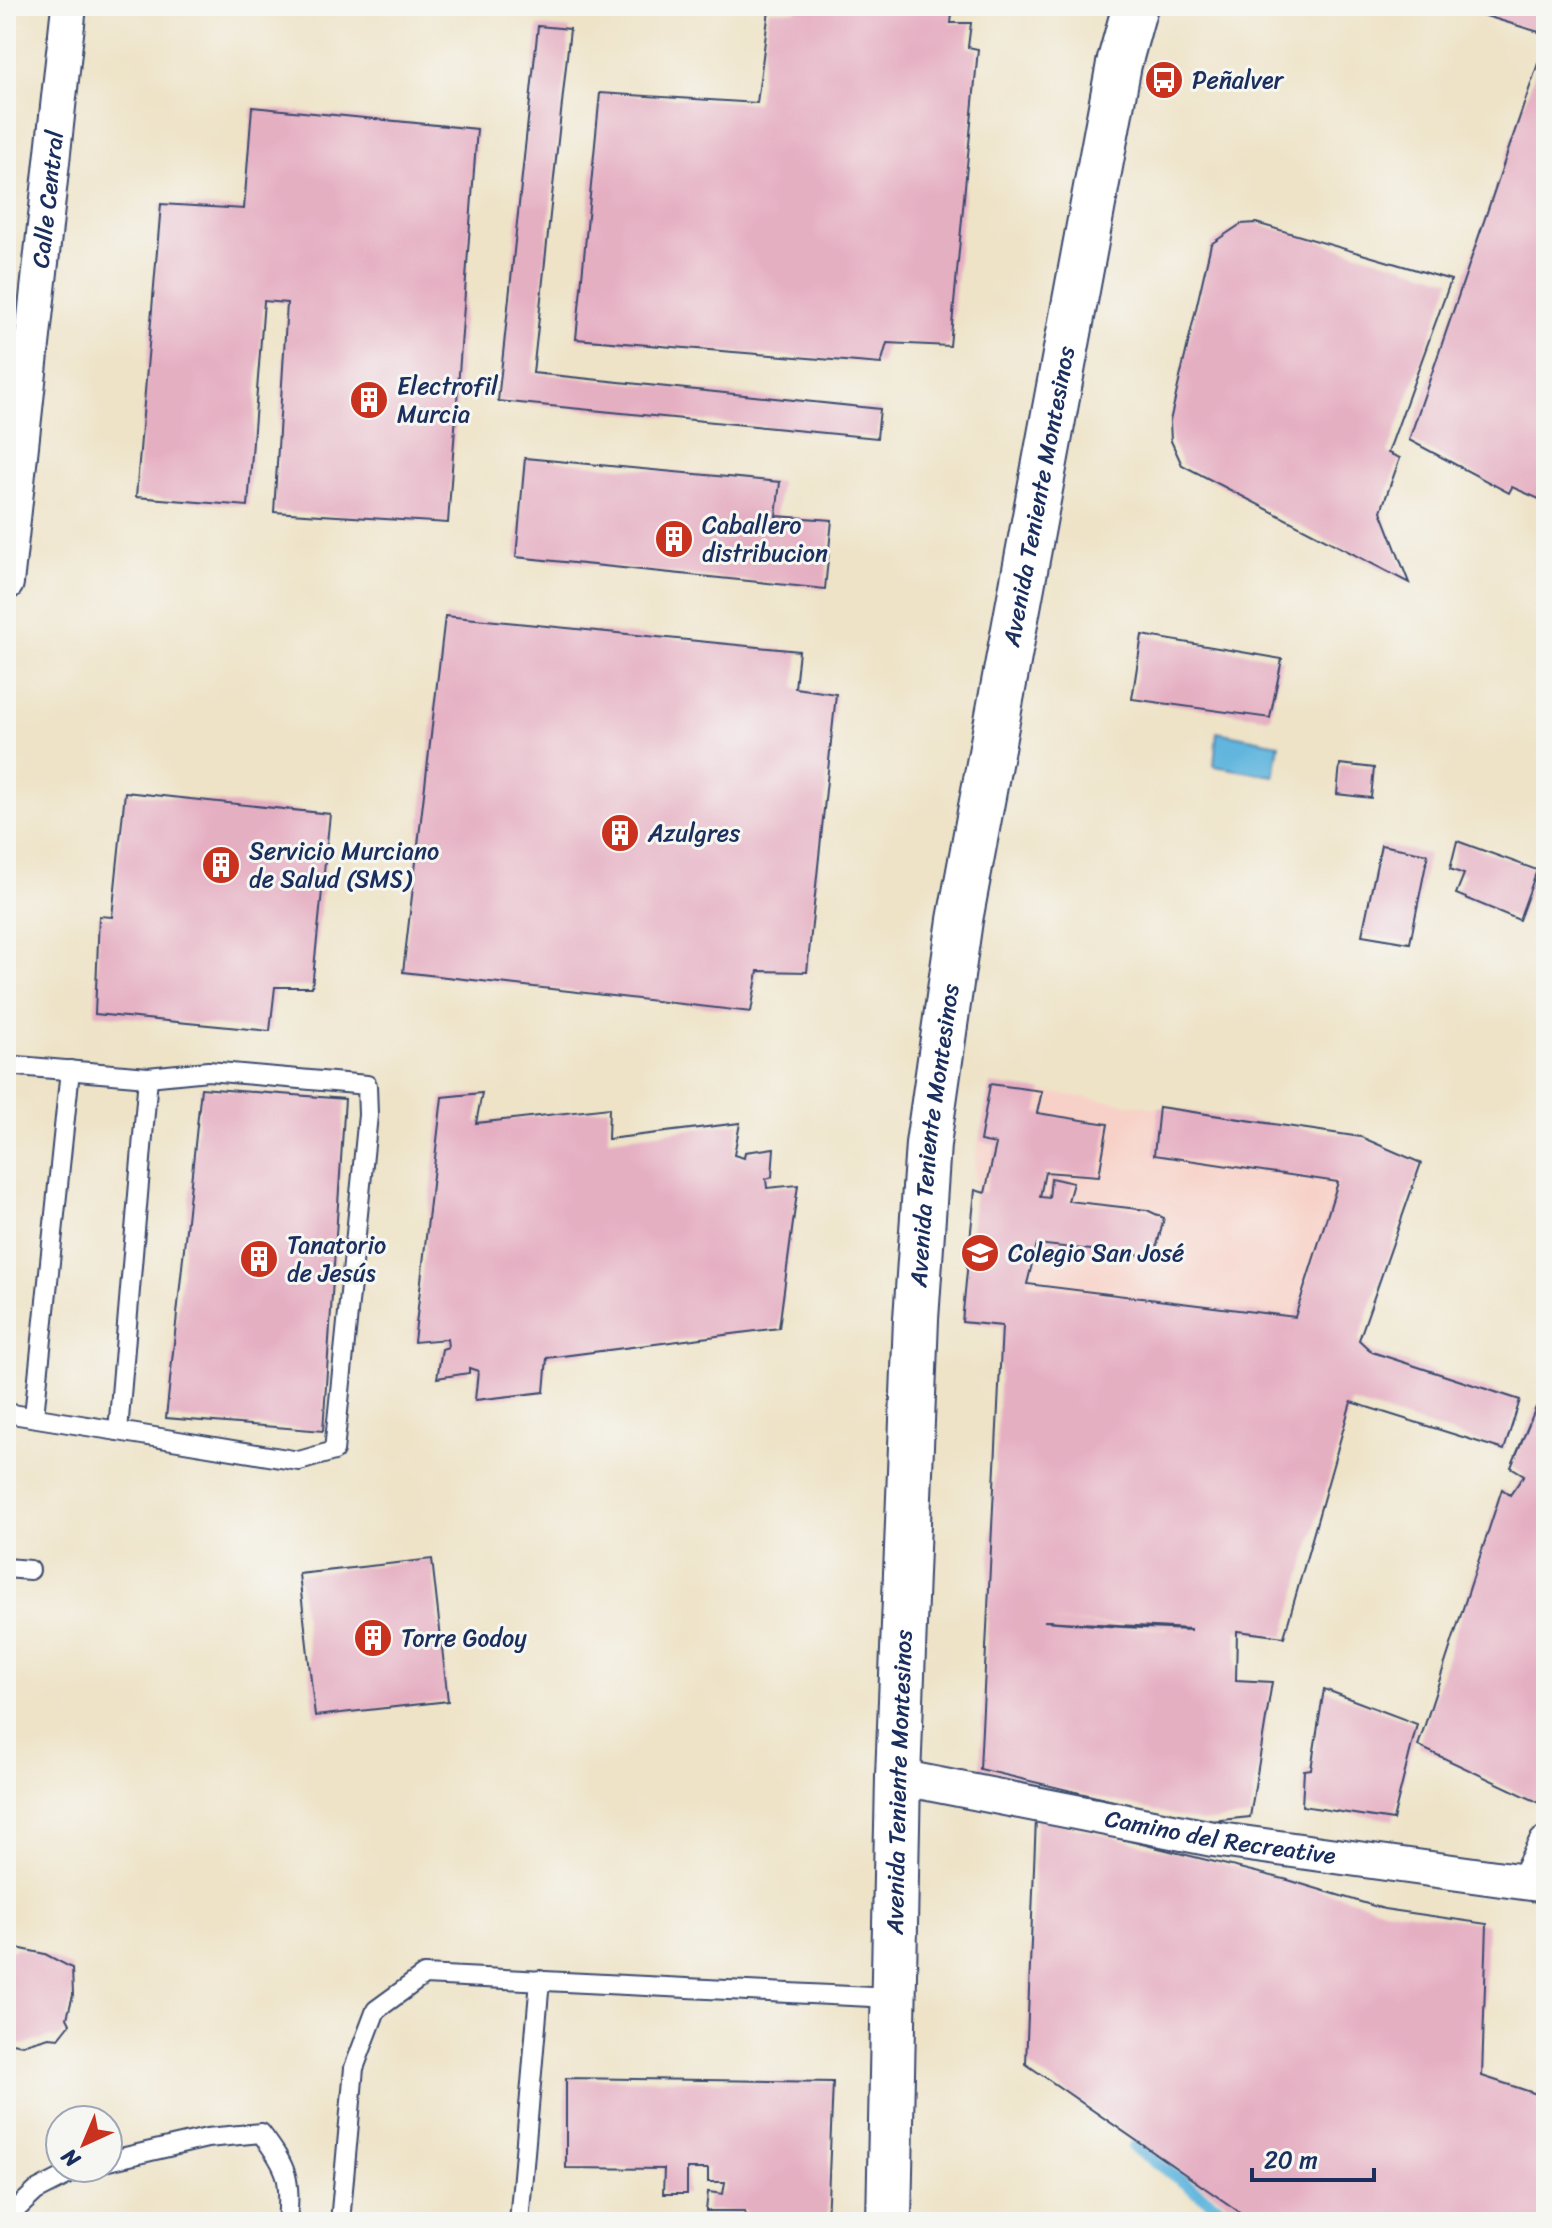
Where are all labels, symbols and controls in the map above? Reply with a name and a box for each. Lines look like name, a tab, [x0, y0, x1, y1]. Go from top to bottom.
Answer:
bus stop icon: Peñalver	[1143, 59, 1185, 101]
place label: Peñalver	[1192, 59, 1284, 101]
street label: Calle Central	[20, 127, 76, 270]
street label: Avenida Teniente Montesinos	[990, 343, 1087, 651]
place label: Electrofil Murcia	[397, 365, 499, 435]
building icon: Electrofil Murcia	[348, 379, 390, 421]
place label: Caballero distribucion	[702, 504, 828, 574]
building icon: Caballero distribucion	[653, 518, 695, 560]
building icon: Azulgres	[599, 812, 641, 854]
place label: Azulgres	[647, 812, 740, 854]
place label: Servicio Murciano de Salud (SMS)	[249, 830, 439, 900]
building icon: Servicio Murciano de Salud (SMS)	[200, 844, 242, 886]
street label: Avenida Teniente Montesinos	[897, 981, 972, 1290]
place label: Tanatorio de Jesús	[287, 1224, 386, 1294]
school or university icon: Colegio San José	[959, 1232, 1001, 1274]
place label: Colegio San José	[1008, 1232, 1184, 1274]
building icon: Tanatorio de Jesús	[238, 1238, 280, 1280]
building icon: Torre Godoy	[352, 1617, 394, 1659]
place label: Torre Godoy	[401, 1617, 527, 1659]
street label: Avenida Teniente Montesinos	[874, 1629, 925, 1936]
street label: Camino del Recreative	[1101, 1797, 1339, 1877]
north arrow	[44, 2104, 124, 2184]
scale bar	[1252, 2132, 1374, 2182]
text: N	[51, 2138, 90, 2178]
text: 20 m	[1264, 2139, 1318, 2181]

